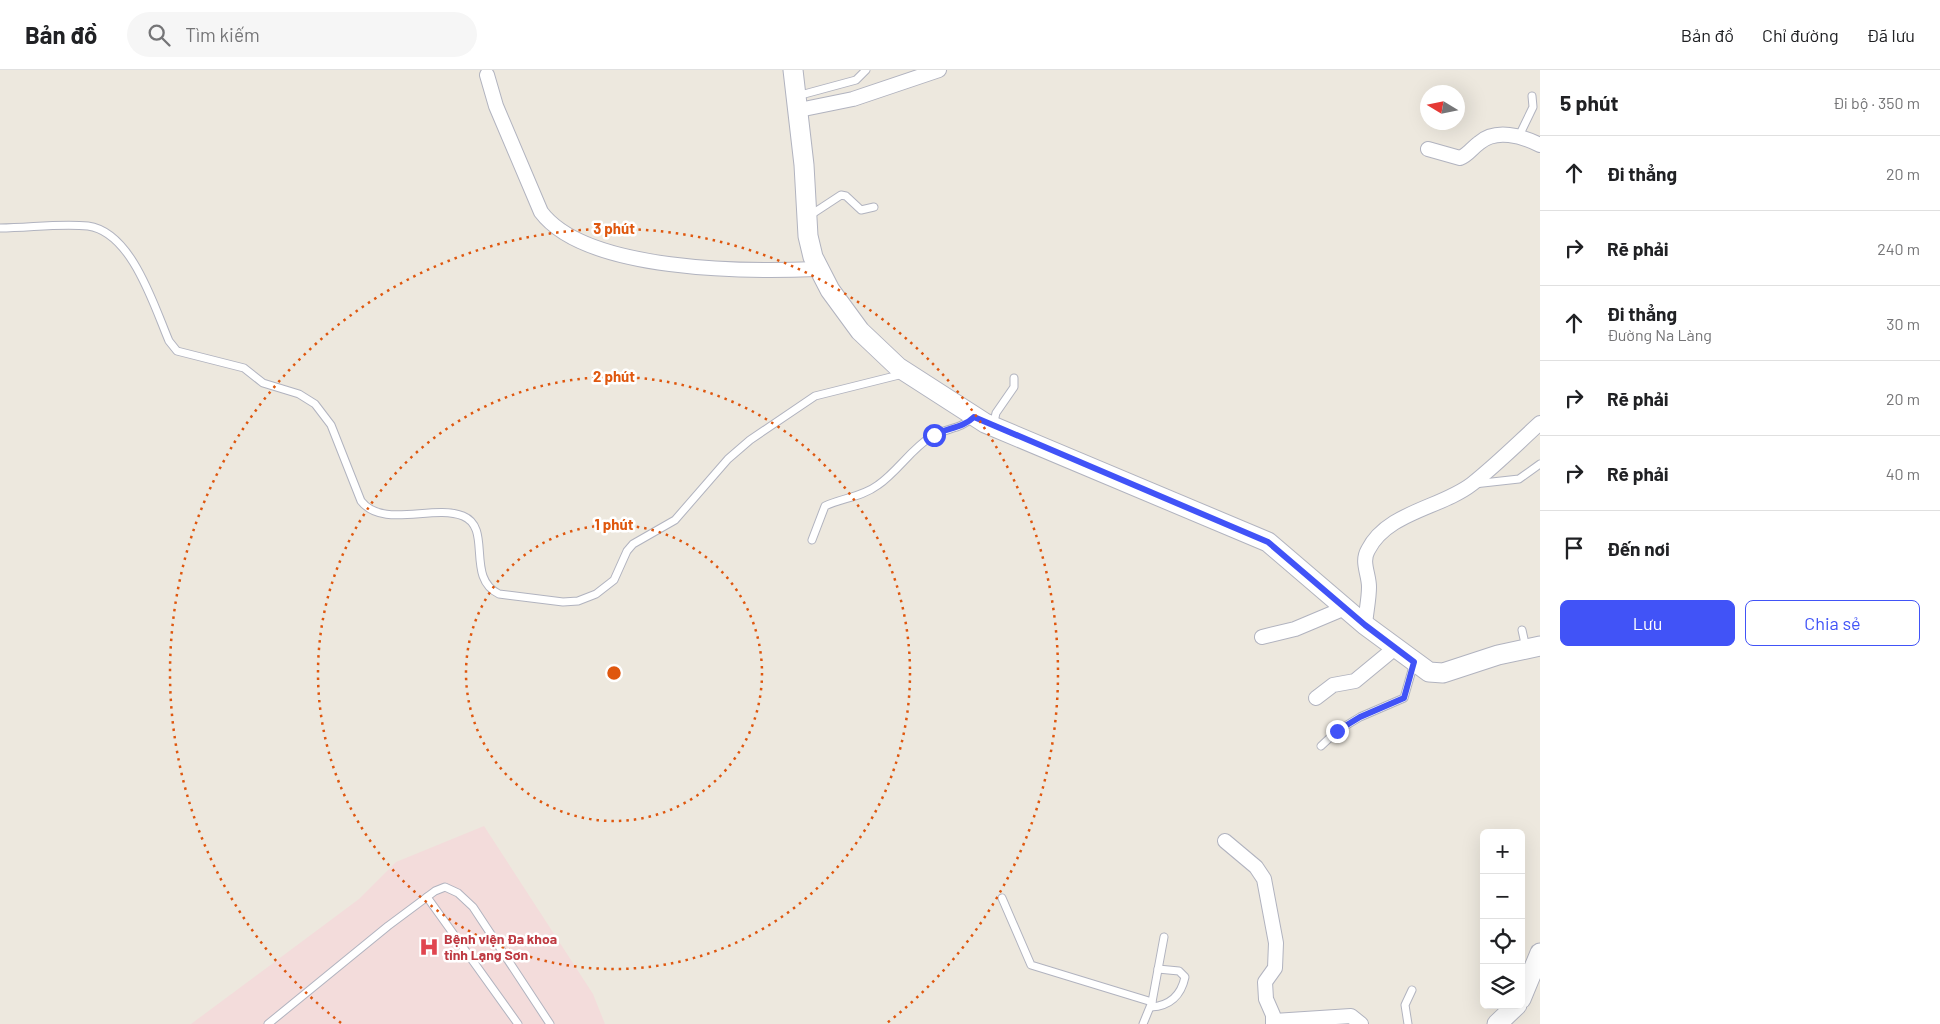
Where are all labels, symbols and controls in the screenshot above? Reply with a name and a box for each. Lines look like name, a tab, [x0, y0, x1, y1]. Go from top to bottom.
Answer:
search box	[127, 12, 477, 57]
text: Bản đồ	[25, 20, 97, 49]
icon: search	[145, 21, 173, 49]
text: Tìm kiếm	[185, 23, 260, 46]
text: Bản đồ	[1681, 24, 1734, 46]
text: Chỉ đường	[1762, 24, 1839, 46]
text: Đã lưu	[1867, 24, 1915, 46]
north arrow	[1420, 85, 1465, 130]
text: 5 phút	[1560, 90, 1618, 115]
text: Đi bộ · 350 m	[1833, 93, 1920, 112]
icon: ahead	[1560, 159, 1588, 187]
text: Đi thẳng	[1607, 162, 1677, 185]
text: 20 m	[1886, 164, 1920, 183]
text: 3 phút	[593, 219, 635, 237]
icon: right	[1560, 234, 1588, 262]
text: Rẽ phải	[1607, 237, 1669, 260]
text: 240 m	[1877, 239, 1920, 258]
text: Đi thẳng	[1607, 302, 1677, 325]
icon: ahead	[1560, 309, 1588, 337]
text: 30 m	[1886, 314, 1920, 333]
text: Đường Na Làng	[1607, 325, 1712, 344]
text: 2 phút	[593, 367, 635, 385]
icon: right	[1560, 384, 1588, 412]
text: Rẽ phải	[1607, 387, 1669, 410]
text: 20 m	[1886, 389, 1920, 408]
route start	[923, 424, 946, 447]
icon: right	[1560, 459, 1588, 487]
text: Rẽ phải	[1607, 462, 1669, 485]
text: 40 m	[1886, 464, 1920, 483]
text: 1 phút	[595, 515, 634, 533]
icon: arrive	[1560, 534, 1588, 562]
text: Đến nơi	[1607, 537, 1670, 560]
button: Lưu	[1560, 600, 1735, 646]
button: Chia sẻ	[1745, 600, 1920, 646]
centre of rings	[605, 664, 623, 682]
route end	[1326, 720, 1349, 743]
map controls	[1480, 829, 1525, 1009]
button: +	[1480, 829, 1525, 874]
button: −	[1480, 874, 1525, 919]
button: locate	[1480, 919, 1525, 964]
place label: Bệnh viện Đa khoa tỉnh Lạng Sơn	[444, 930, 557, 963]
hospital icon: Bệnh viện Đa khoa tỉnh Lạng Sơn	[418, 936, 440, 958]
button: layers	[1480, 964, 1525, 1009]

